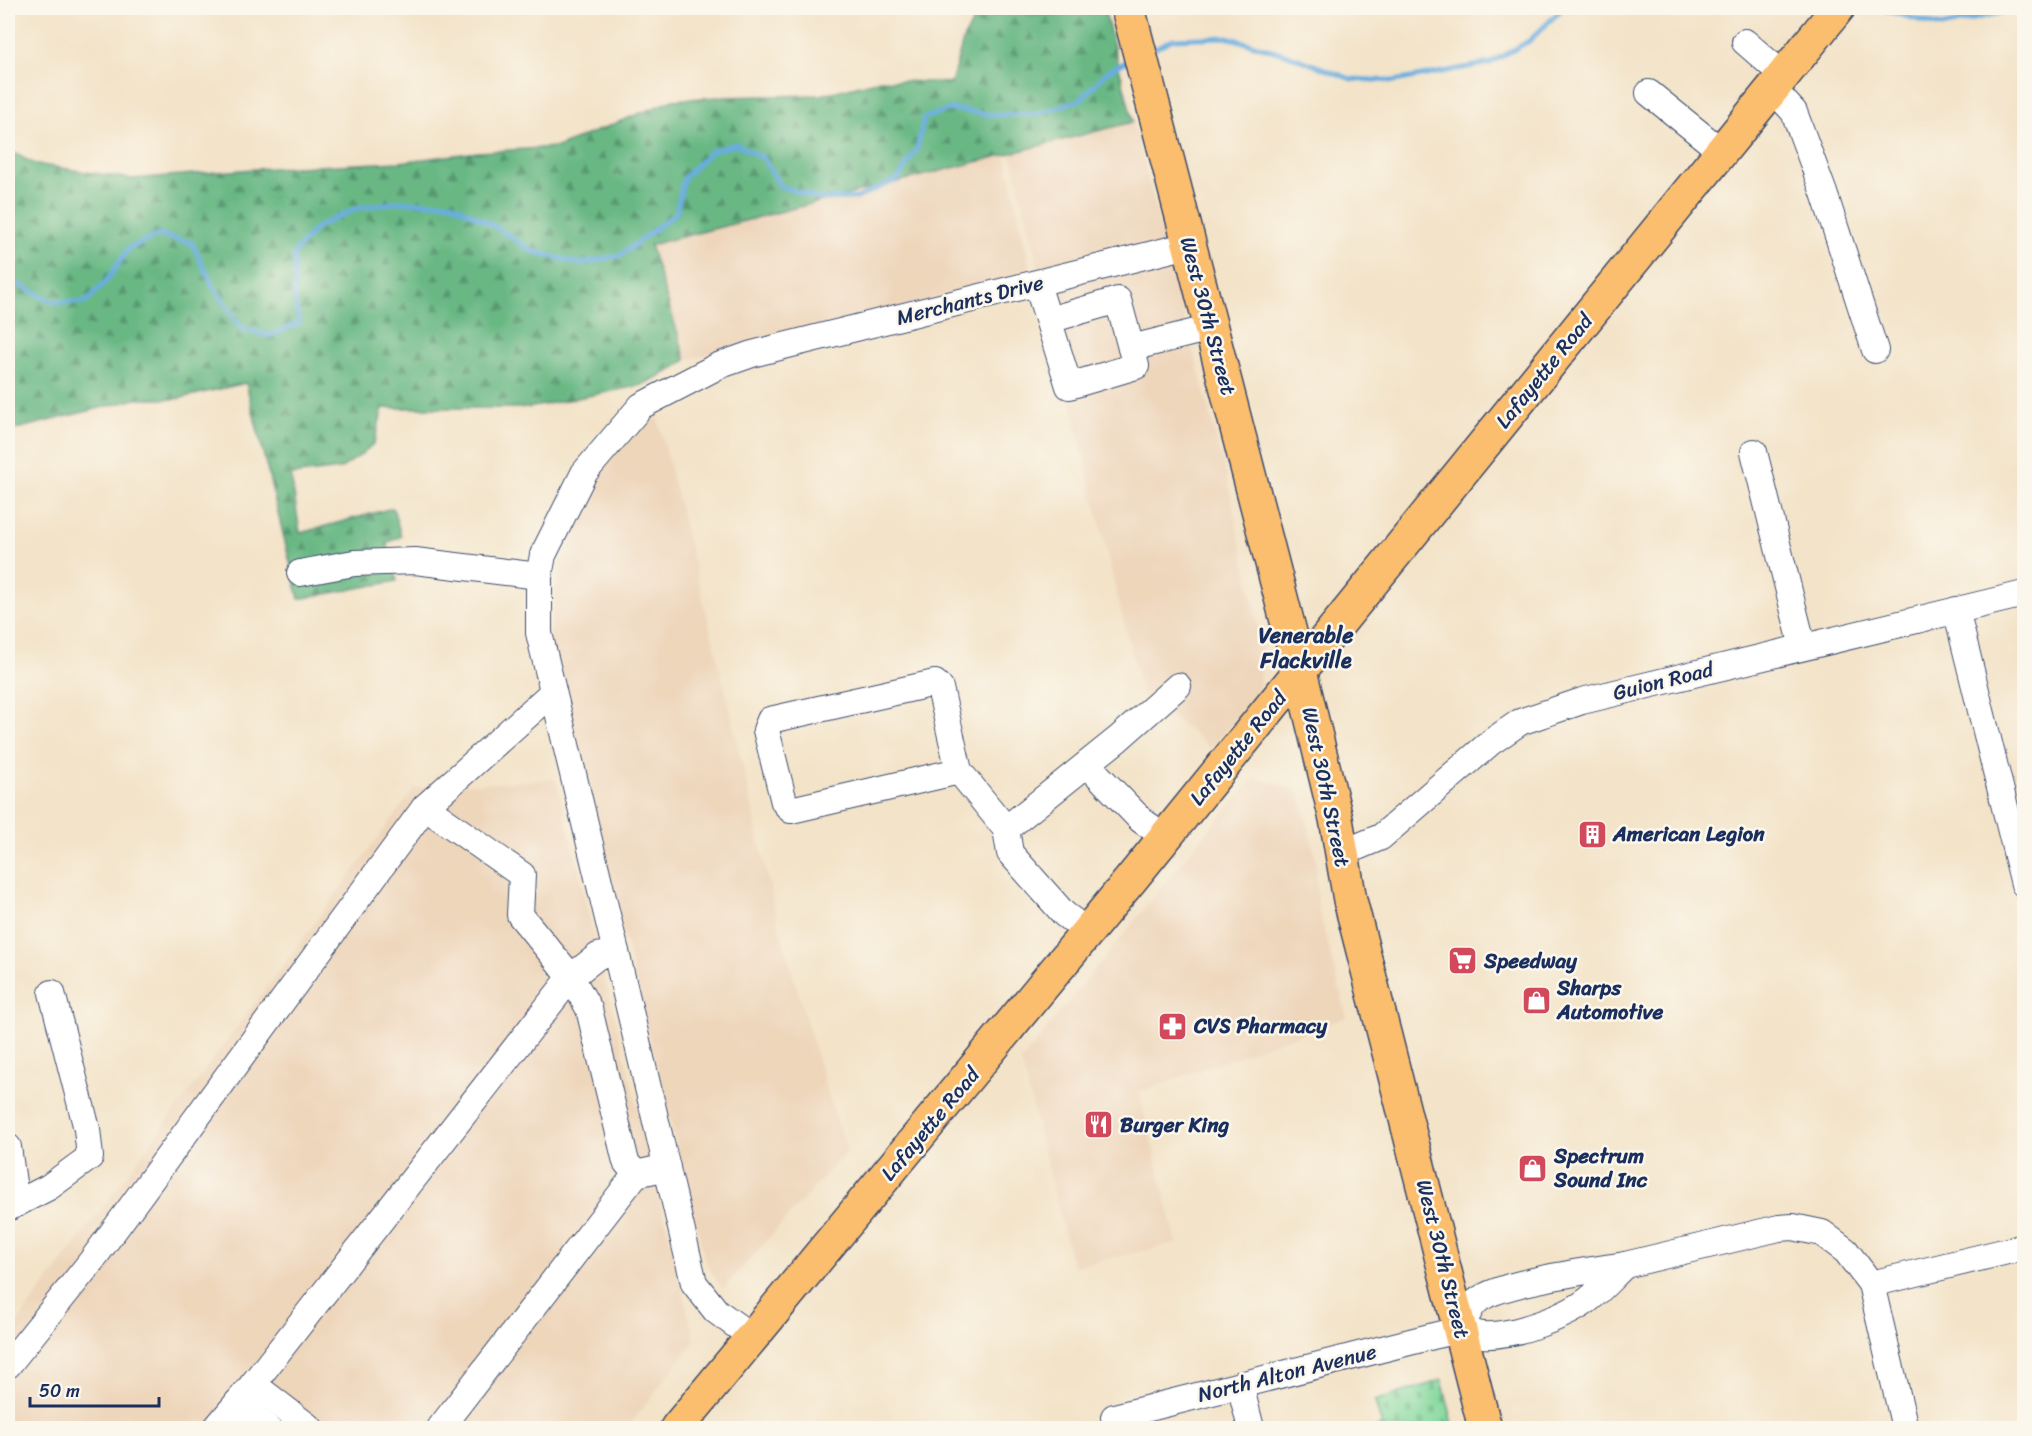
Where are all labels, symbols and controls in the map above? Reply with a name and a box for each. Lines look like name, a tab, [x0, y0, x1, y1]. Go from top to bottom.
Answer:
street label: West 30th Street	[1169, 232, 1247, 400]
street label: Merchants Drive	[892, 263, 1048, 337]
street label: Lafayette Road	[1485, 303, 1604, 437]
district label: Venerable Flackville	[1258, 616, 1354, 680]
street label: Guion Road	[1609, 650, 1719, 712]
street label: Lafayette Road	[1179, 680, 1298, 814]
street label: West 30th Street	[1290, 703, 1362, 871]
place label: American Legion	[1612, 815, 1765, 853]
building icon: American Legion	[1576, 818, 1608, 850]
place label: Speedway	[1483, 942, 1578, 980]
supermarket icon: Speedway	[1447, 945, 1479, 977]
place label: Sharps Automotive	[1556, 969, 1663, 1031]
shop icon: Sharps Automotive	[1520, 984, 1552, 1016]
place label: CVS Pharmacy	[1193, 1007, 1328, 1045]
pharmacy icon: CVS Pharmacy	[1157, 1010, 1189, 1042]
street label: Lafayette Road	[871, 1057, 991, 1190]
place label: Burger King	[1120, 1106, 1229, 1144]
restaurant icon: Burger King	[1083, 1109, 1115, 1141]
place label: Spectrum Sound Inc	[1553, 1137, 1648, 1199]
shop icon: Spectrum Sound Inc	[1517, 1152, 1549, 1184]
street label: West 30th Street	[1405, 1175, 1481, 1343]
street label: North Alton Avenue	[1193, 1332, 1381, 1414]
scale bar	[30, 1370, 159, 1408]
text: 50 m	[39, 1375, 80, 1407]

